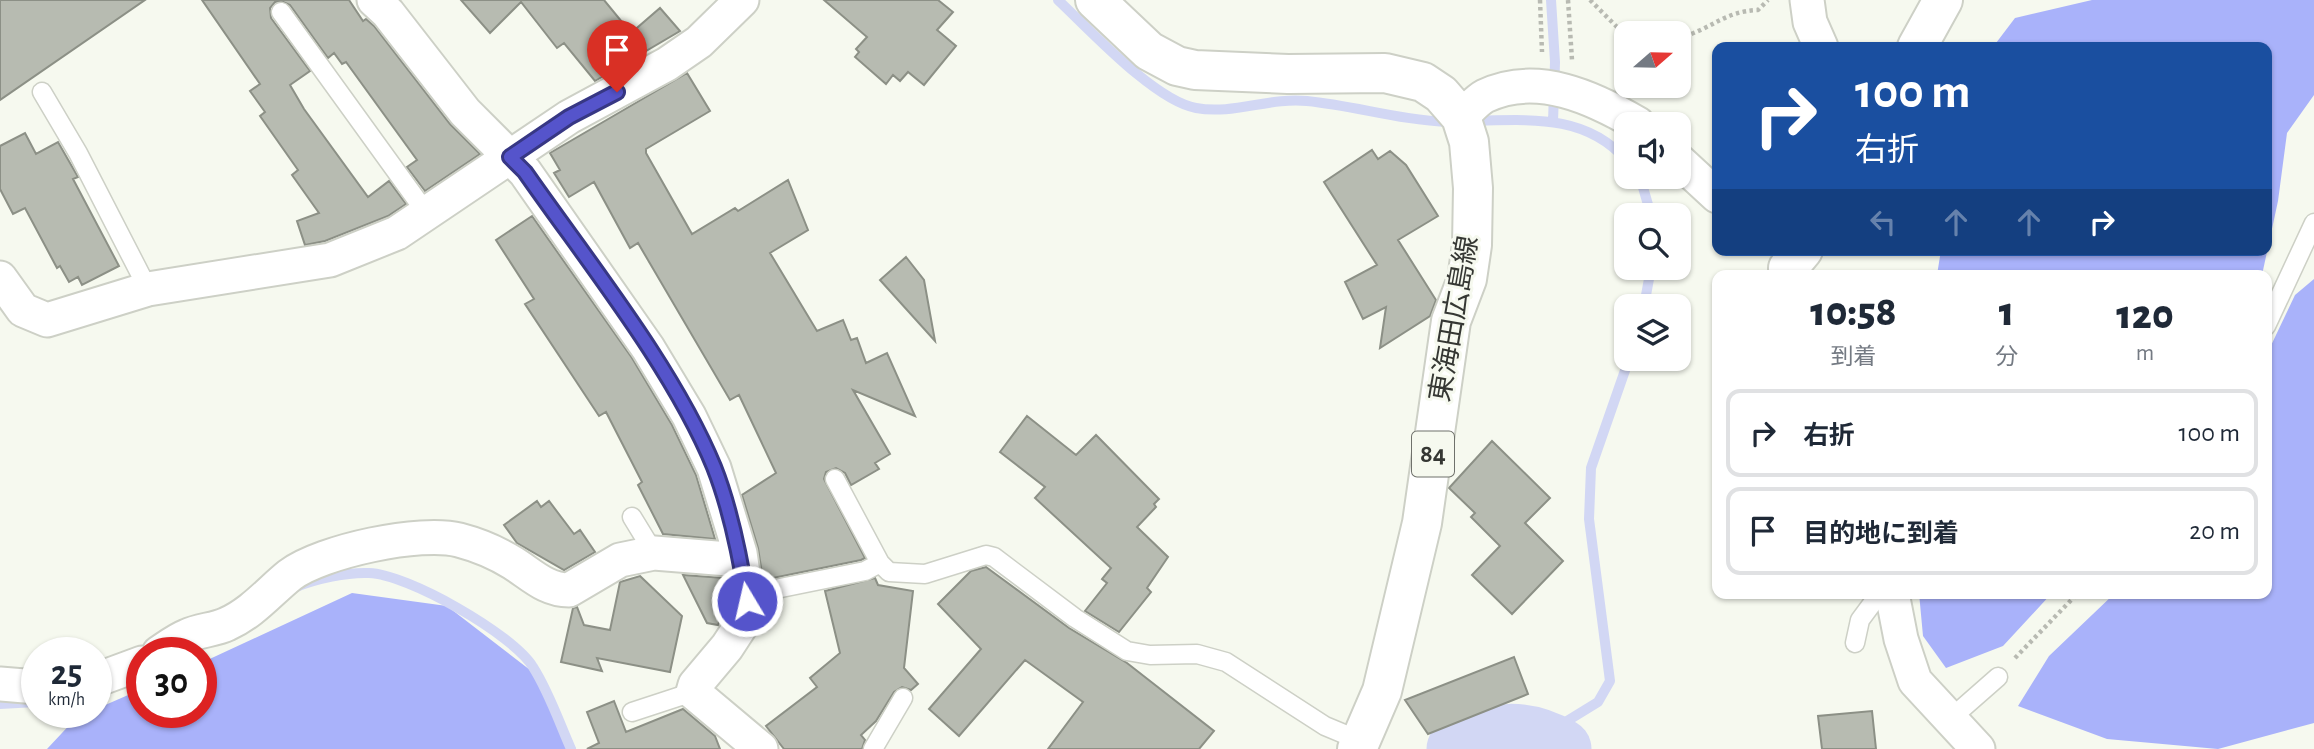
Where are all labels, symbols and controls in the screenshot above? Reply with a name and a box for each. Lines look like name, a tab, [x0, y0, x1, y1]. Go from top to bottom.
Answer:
pin	[587, 20, 647, 92]
north arrow	[1614, 21, 1690, 98]
map controls	[1614, 21, 1691, 371]
icon: arrive	[598, 31, 636, 69]
text: 100 m	[1855, 68, 1971, 117]
icon: right	[1740, 70, 1831, 161]
button: sound	[1614, 112, 1691, 189]
text: 右折	[1855, 134, 1919, 166]
button: search	[1614, 203, 1691, 280]
icon: left	[1864, 203, 1902, 241]
icon: ahead	[1937, 203, 1975, 241]
icon: ahead	[2010, 203, 2048, 241]
icon: right	[2083, 203, 2121, 241]
street label: 東海田広島線	[1425, 233, 1483, 404]
text: 10:58	[1810, 291, 1897, 333]
text: 1	[1999, 291, 2014, 333]
button: layers	[1614, 294, 1691, 371]
text: 120	[2116, 294, 2174, 336]
text: m	[2136, 342, 2154, 365]
text: 到着	[1830, 346, 1876, 369]
text: 分	[1995, 346, 2018, 369]
icon: right	[1744, 414, 1782, 452]
text: 100 m	[2179, 420, 2240, 446]
text: 右折	[1803, 423, 1855, 449]
road number: 84	[1412, 432, 1454, 476]
icon: arrive	[1744, 512, 1782, 550]
text: 20 m	[2189, 518, 2240, 544]
text: 目的地に到着	[1803, 521, 1959, 547]
position arrow	[710, 564, 784, 638]
speed limit sign: 30	[126, 637, 217, 728]
text: 25	[51, 656, 82, 691]
text: km/h	[48, 691, 85, 709]

